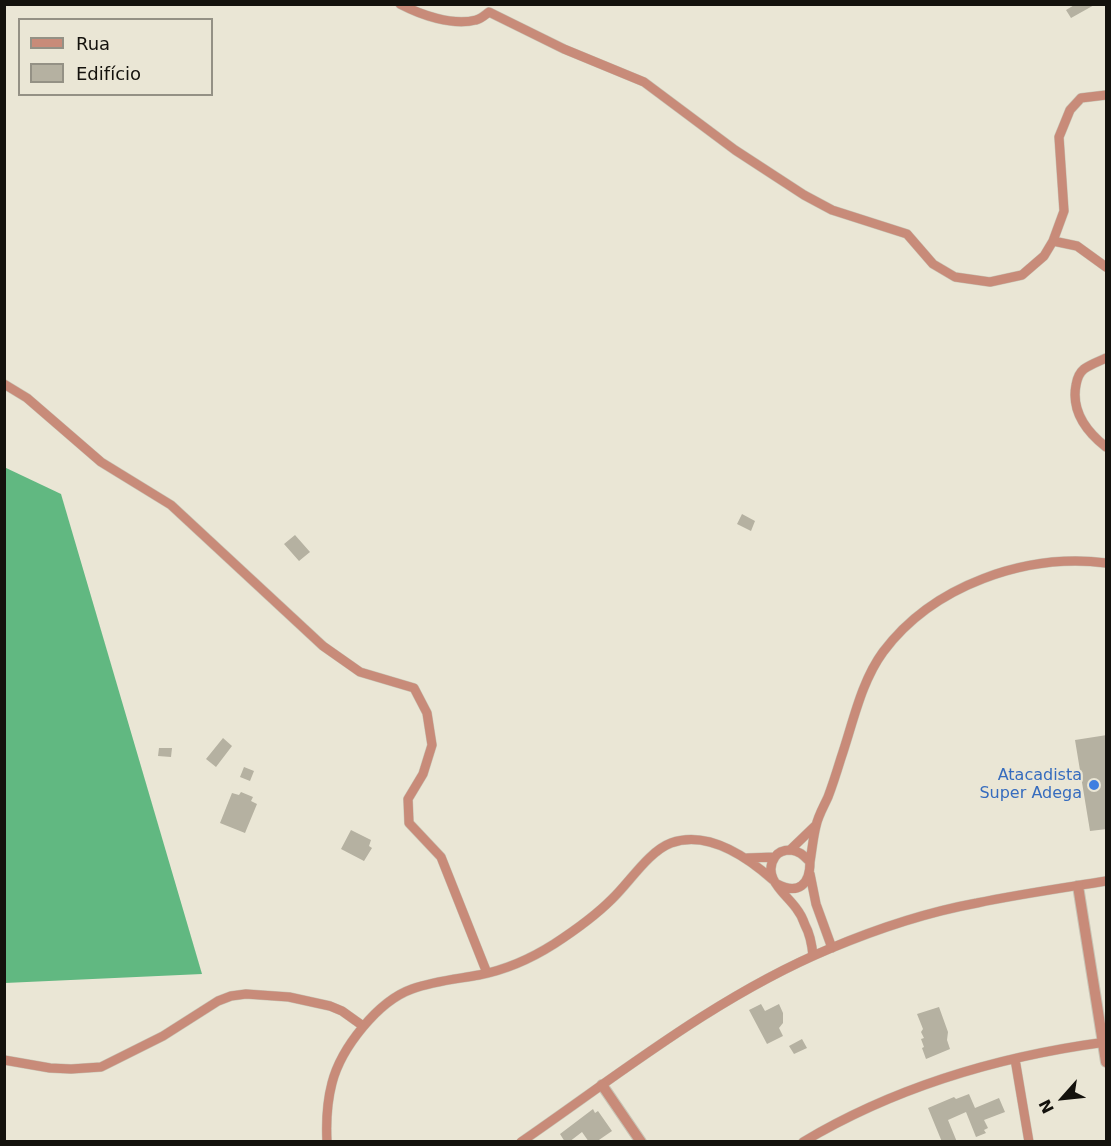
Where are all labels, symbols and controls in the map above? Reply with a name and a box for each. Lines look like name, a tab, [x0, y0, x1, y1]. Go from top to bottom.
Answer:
legend	[18, 18, 213, 96]
text: Rua	[76, 33, 110, 54]
text: Edifício	[76, 63, 141, 84]
place label: Atacadista Super Adega	[979, 766, 1082, 804]
marker: Atacadista Super Adega	[1087, 778, 1101, 792]
north arrow	[1033, 1068, 1093, 1128]
text: N	[1035, 1096, 1058, 1117]

